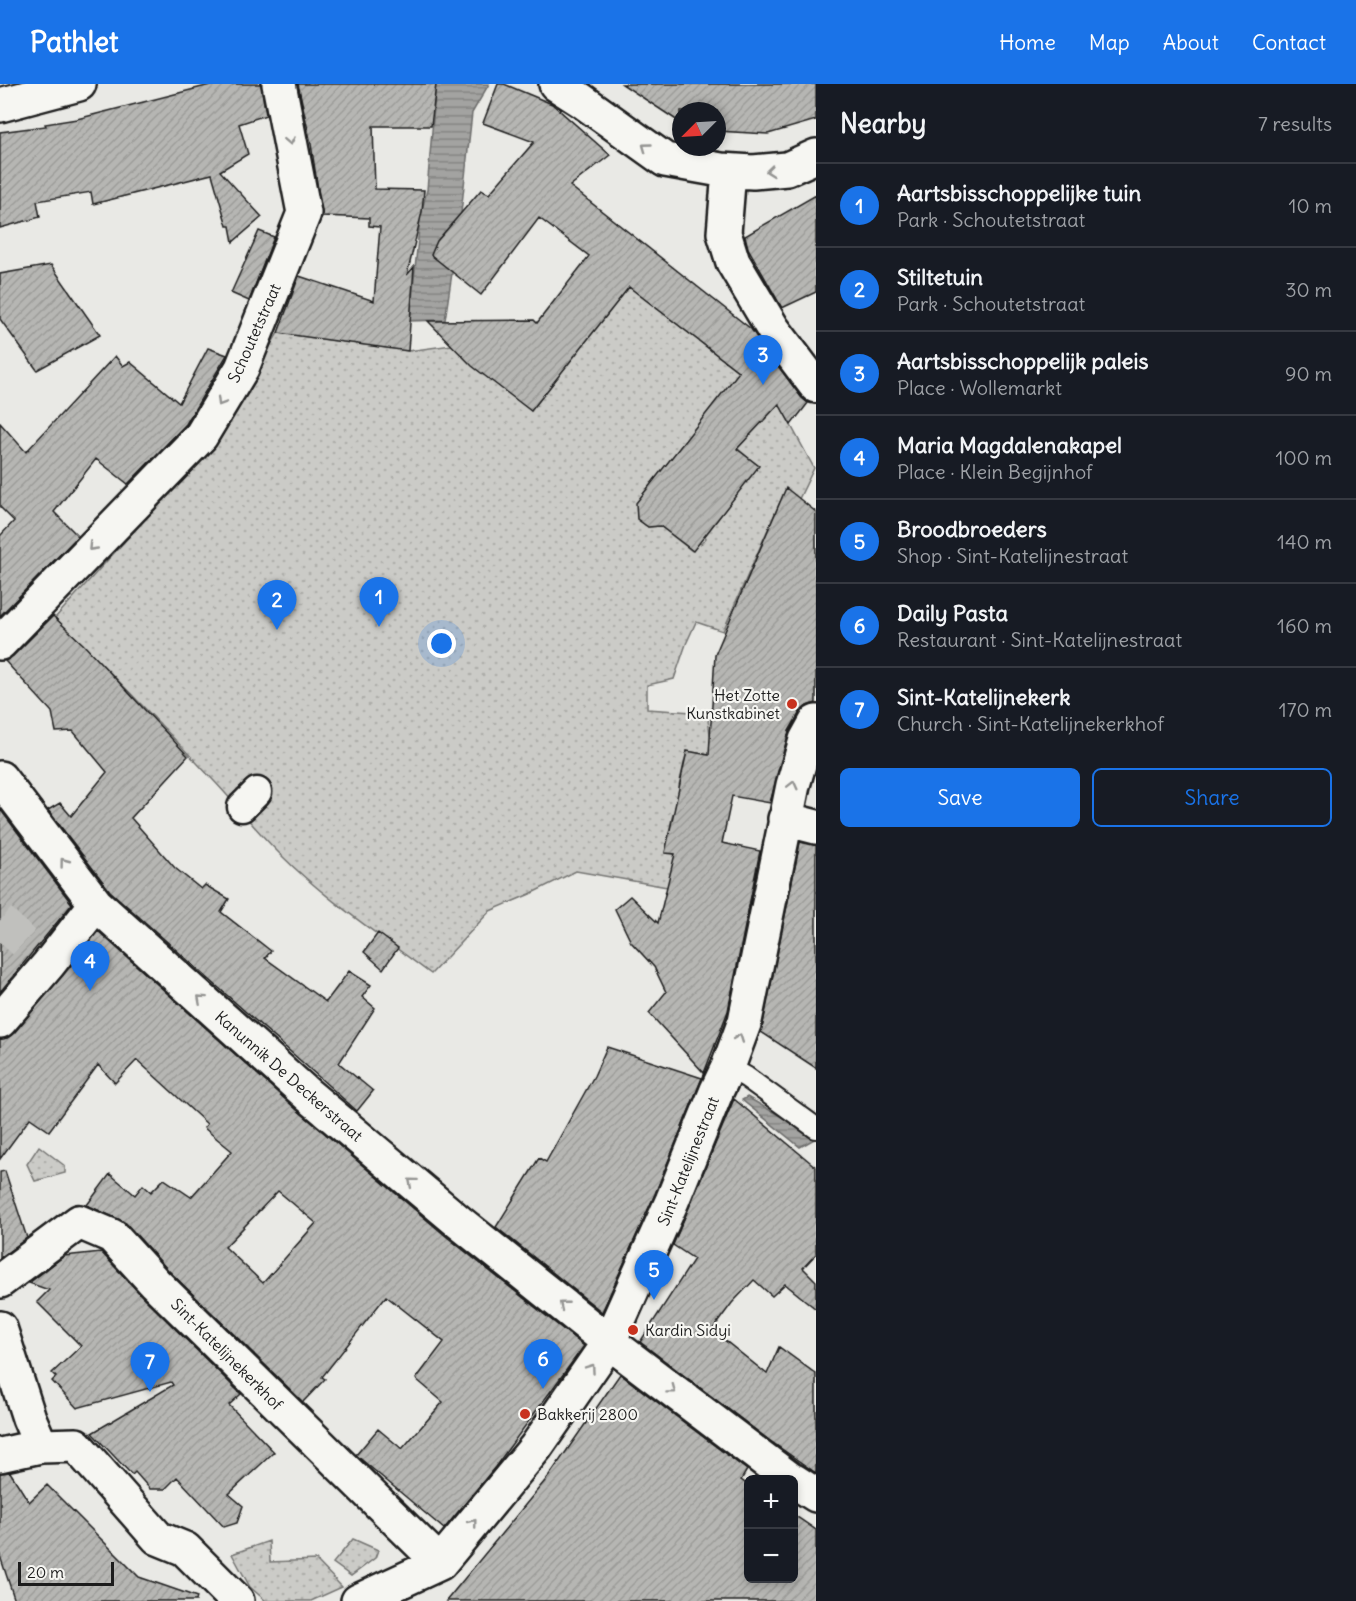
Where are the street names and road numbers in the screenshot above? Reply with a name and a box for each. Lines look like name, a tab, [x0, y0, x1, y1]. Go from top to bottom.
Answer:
street label: Schoutetstraat	[223, 280, 285, 386]
street label: Kanunnik De Deckerstraat	[211, 1006, 367, 1146]
street label: Sint-Katelijnestraat	[653, 1093, 723, 1228]
street label: Sint-Katelijnekerkhof	[167, 1294, 287, 1414]

